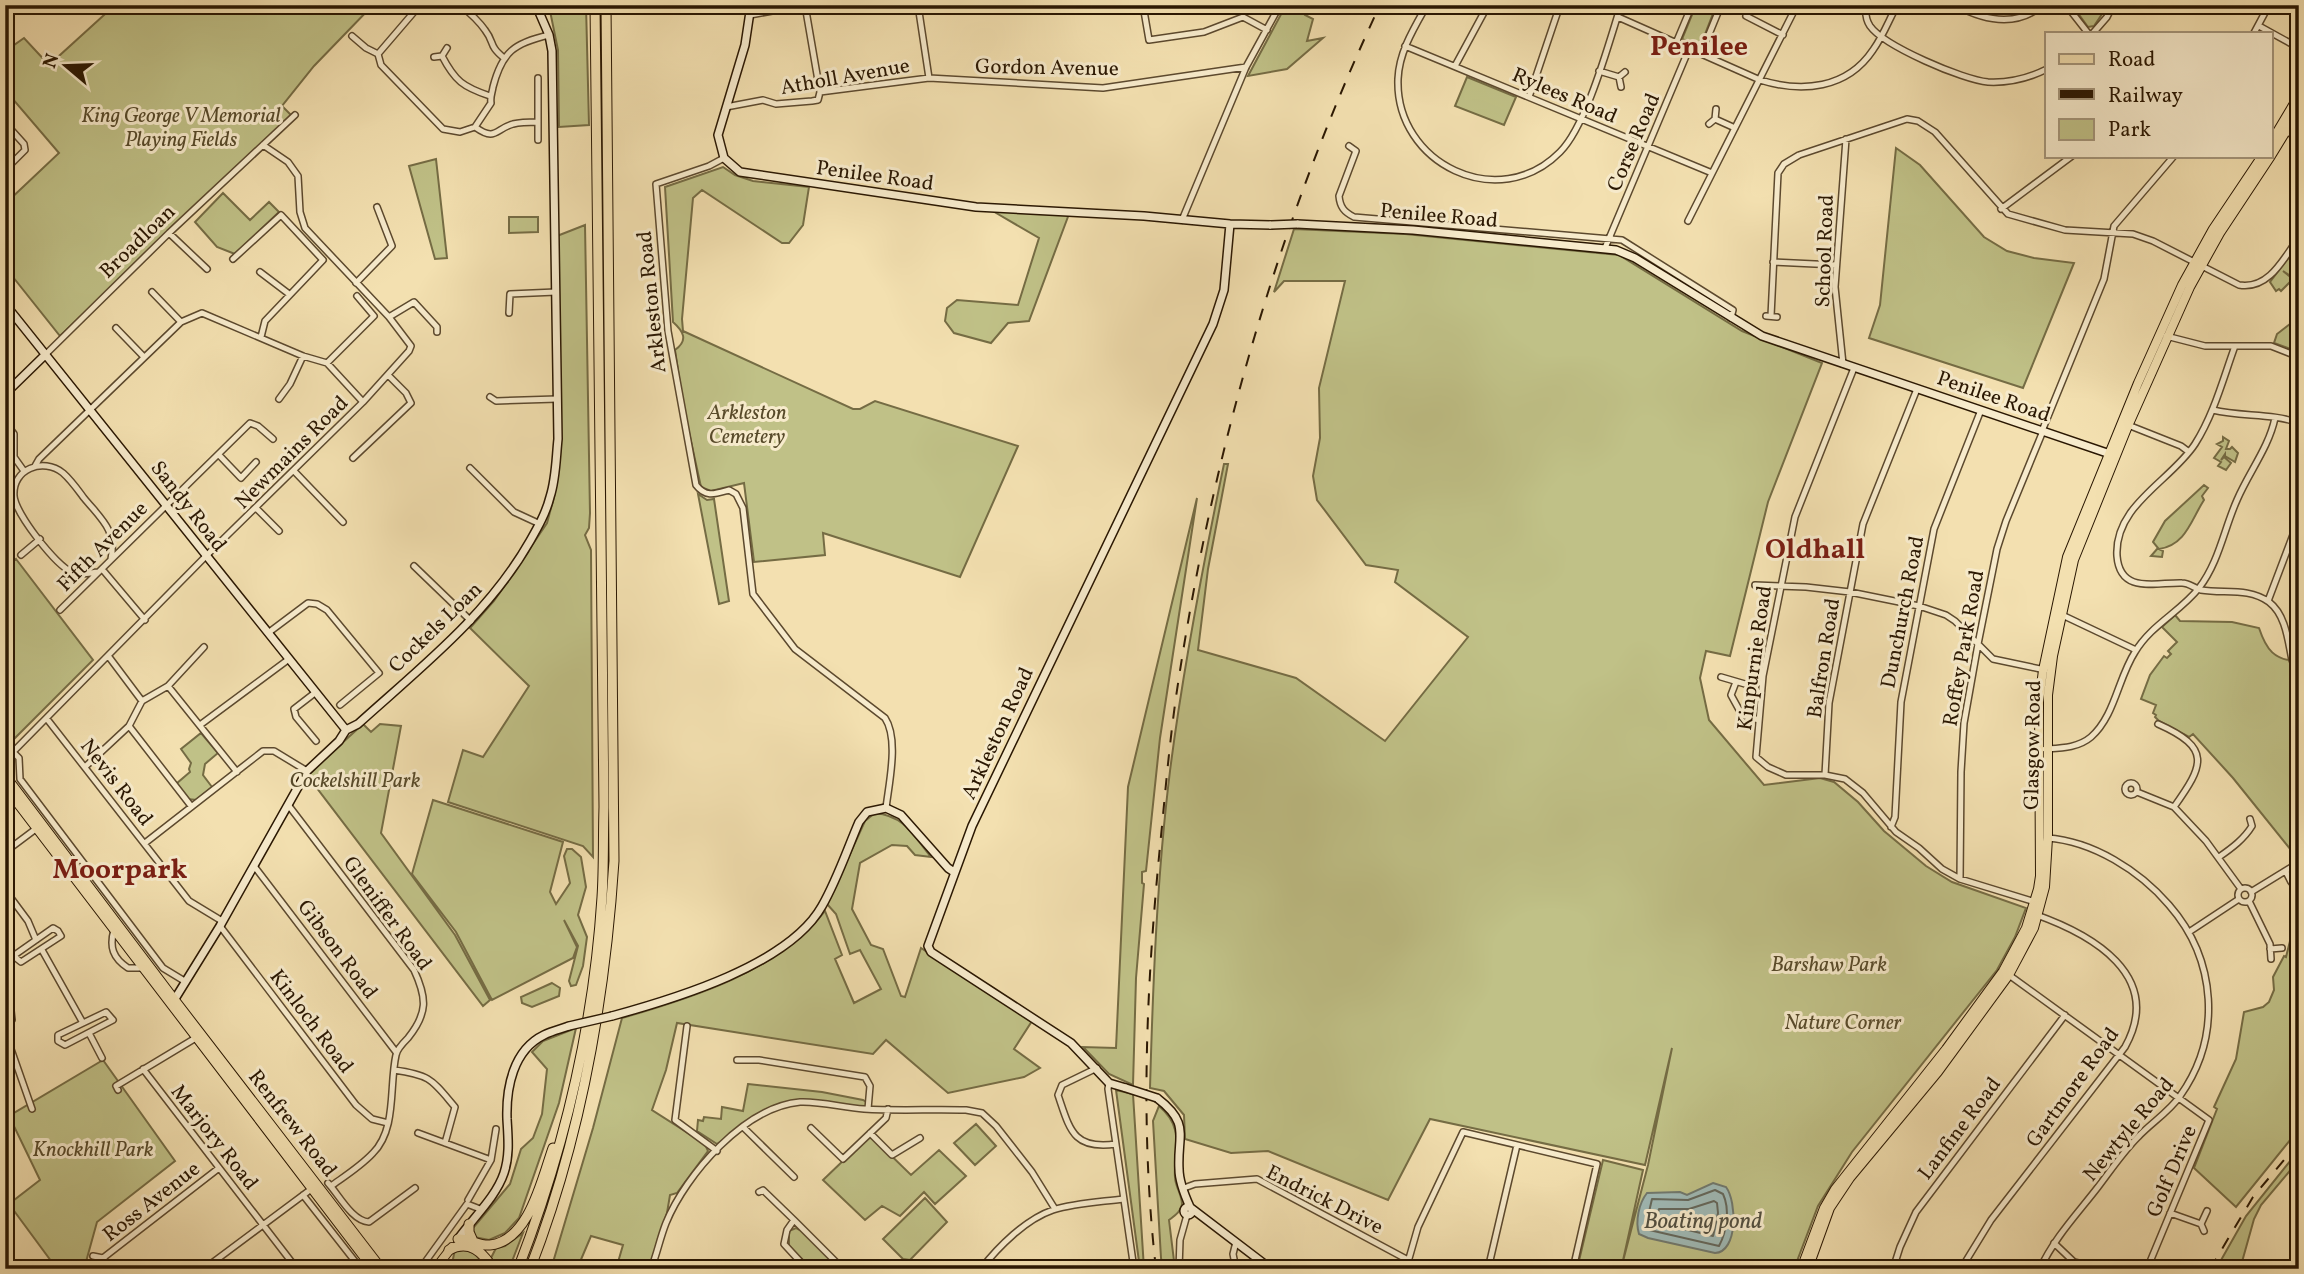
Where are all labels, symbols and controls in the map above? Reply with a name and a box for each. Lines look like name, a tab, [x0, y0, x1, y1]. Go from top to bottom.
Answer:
district label: Penilee	[1650, 28, 1748, 67]
north arrow	[32, 32, 102, 102]
legend	[2045, 32, 2272, 158]
text: Road	[2108, 46, 2155, 75]
text: N	[37, 50, 66, 72]
street label: Atholl Avenue	[778, 52, 912, 103]
street label: Gordon Avenue	[975, 53, 1119, 84]
street label: Rylees Road	[1507, 61, 1621, 132]
text: Railway	[2108, 82, 2184, 111]
street label: Corse Road	[1601, 89, 1668, 196]
park label: King George V Memorial Playing Fields	[81, 102, 281, 155]
text: Park	[2108, 116, 2151, 145]
street label: Penilee Road	[814, 154, 935, 199]
street label: School Road	[1809, 194, 1842, 308]
street label: Penilee Road	[1379, 197, 1499, 236]
street label: Broadloan	[94, 198, 183, 286]
street label: Arkleston Road	[631, 229, 674, 374]
street label: Penilee Road	[1933, 364, 2054, 430]
street label: Newmains Road	[229, 390, 355, 516]
park label: Arkleston Cemetery	[706, 399, 787, 452]
street label: Sandy Road	[143, 455, 233, 559]
street label: Fifth Avenue	[51, 495, 155, 599]
district label: Oldhall	[1765, 531, 1865, 570]
street label: Dunchurch Road	[1874, 534, 1932, 691]
street label: Roffey Park Road	[1936, 568, 1992, 729]
street label: Cockels Loan	[383, 576, 489, 680]
street label: Kinpurnie Road	[1731, 584, 1780, 733]
street label: Balfron Road	[1801, 596, 1848, 720]
street label: Arkleston Road	[955, 663, 1042, 804]
street label: Glasgow Road	[2018, 680, 2049, 810]
street label: Nevis Road	[73, 733, 159, 833]
park label: Cockelshill Park	[290, 767, 421, 796]
district label: Moorpark	[53, 851, 188, 890]
street label: Gleniffer Road	[335, 851, 438, 977]
street label: Gibson Road	[290, 894, 384, 1006]
park label: Barshaw Park	[1771, 951, 1887, 980]
street label: Kinloch Road	[262, 964, 360, 1080]
park label: Nature Corner	[1785, 1009, 1902, 1038]
street label: Gartmore Road	[2020, 1022, 2127, 1154]
street label: Renfrew Road	[241, 1064, 343, 1184]
street label: Lanfine Road	[1912, 1071, 2008, 1186]
street label: Newtyle Road	[2077, 1072, 2181, 1188]
street label: Marjory Road	[163, 1079, 264, 1197]
street label: Golf Drive	[2140, 1121, 2205, 1222]
park label: Knockhill Park	[32, 1136, 154, 1165]
street label: Ross Avenue	[97, 1155, 207, 1249]
street label: Endrick Drive	[1261, 1158, 1388, 1242]
water label: Boating pond	[1644, 1206, 1762, 1238]

